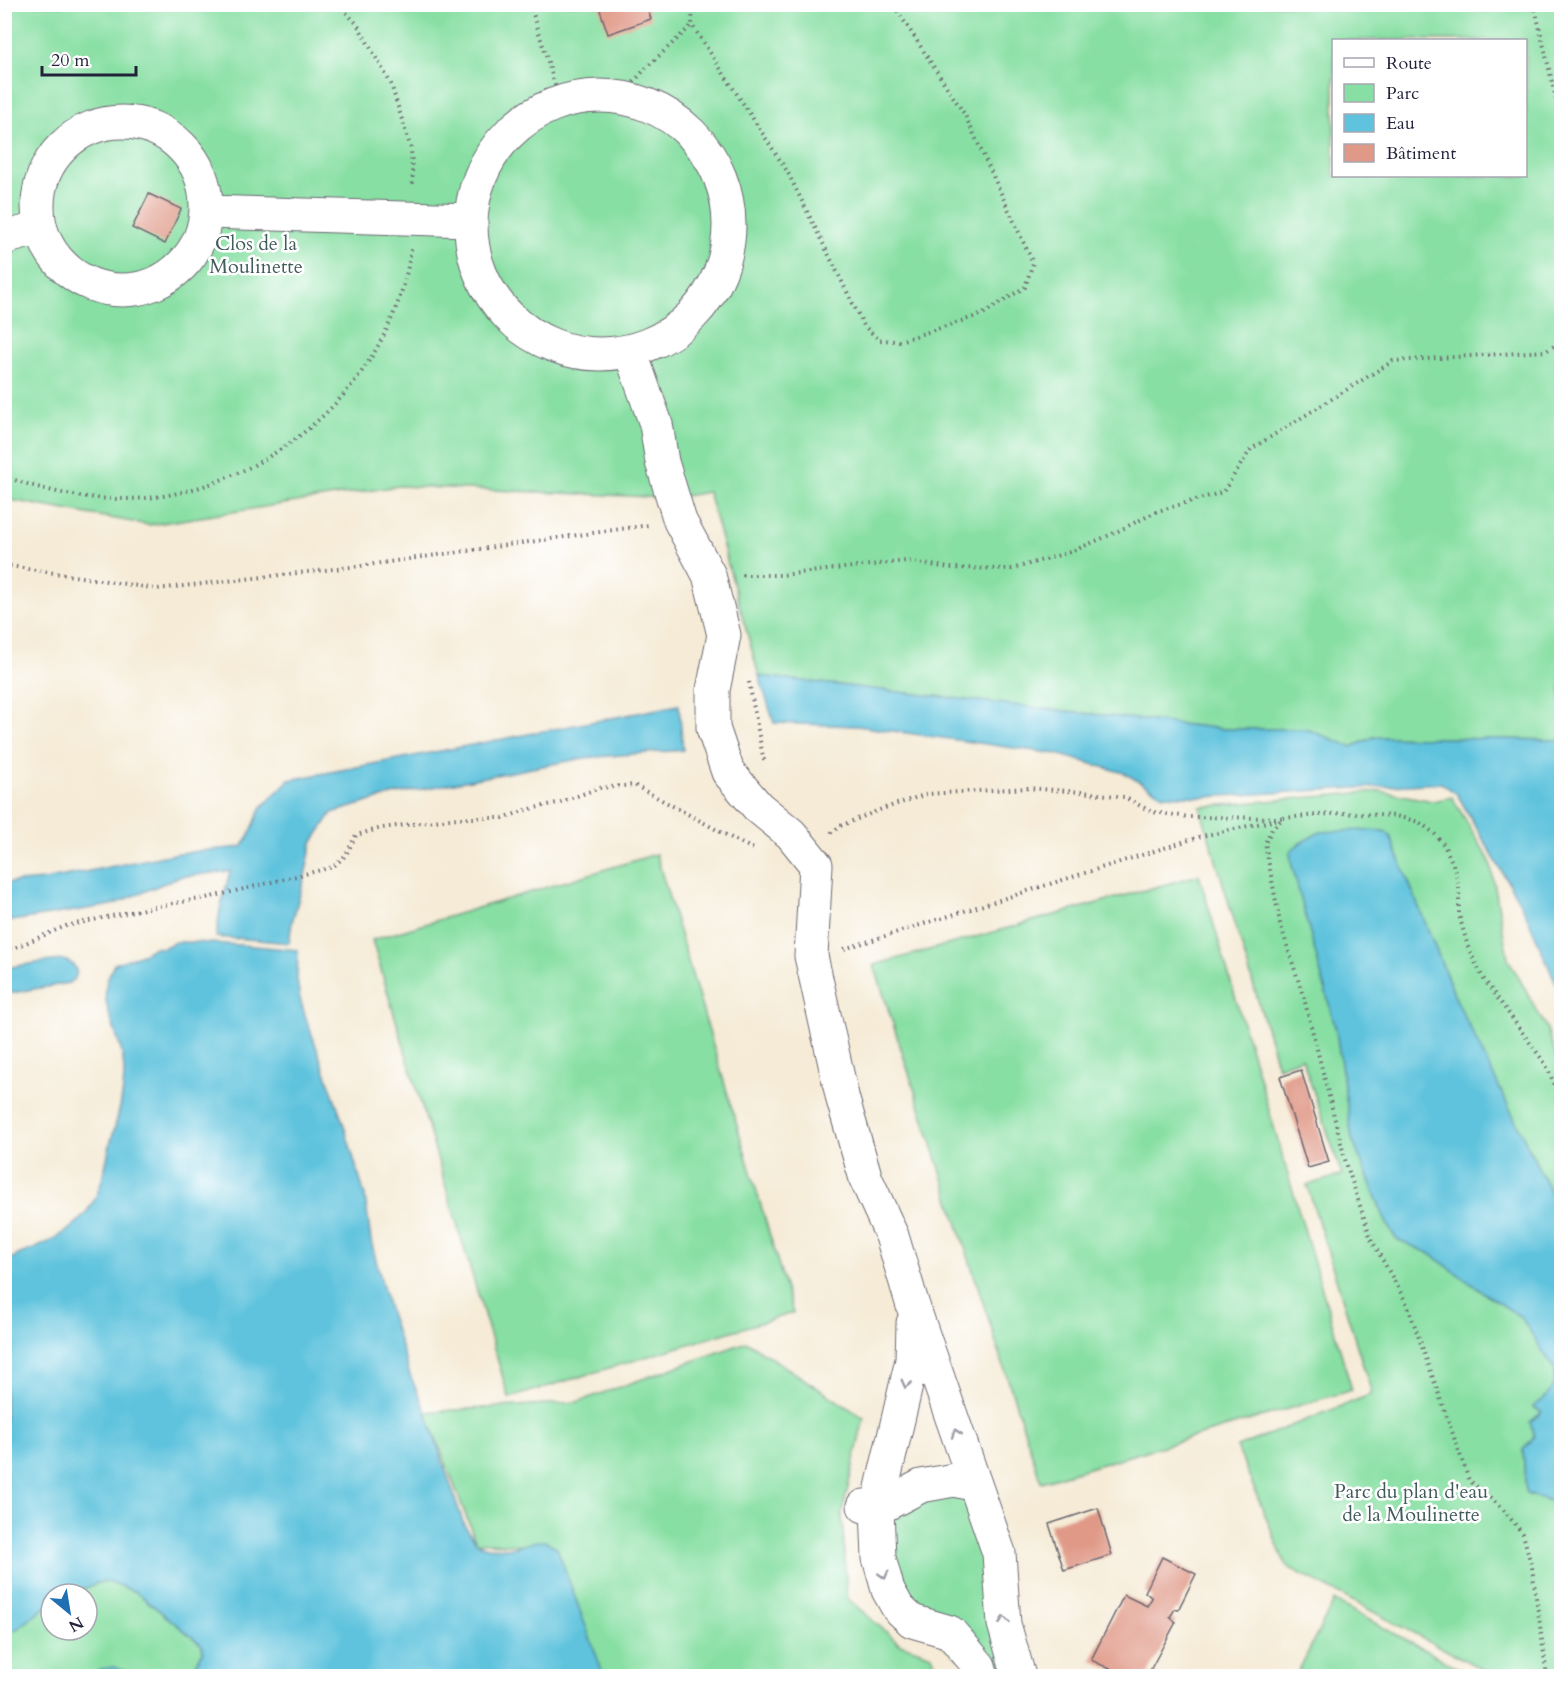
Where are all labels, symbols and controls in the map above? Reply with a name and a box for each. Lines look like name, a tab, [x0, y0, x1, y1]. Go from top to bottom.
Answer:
scale bar	[42, 39, 136, 77]
legend	[1332, 39, 1527, 177]
text: 20 m	[51, 48, 90, 73]
text: Route	[1386, 51, 1432, 76]
text: Parc	[1386, 81, 1419, 106]
text: Eau	[1386, 111, 1415, 136]
text: Bâtiment	[1386, 141, 1456, 166]
park label: Clos de la Moulinette	[209, 230, 303, 280]
one-way arrow	[901, 1379, 914, 1389]
one-way arrow	[951, 1428, 964, 1439]
park label: Parc du plan d'eau de la Moulinette	[1334, 1478, 1488, 1528]
one-way arrow	[877, 1569, 889, 1580]
north arrow	[39, 1582, 99, 1642]
text: N	[64, 1611, 88, 1637]
one-way arrow	[998, 1615, 1011, 1625]

